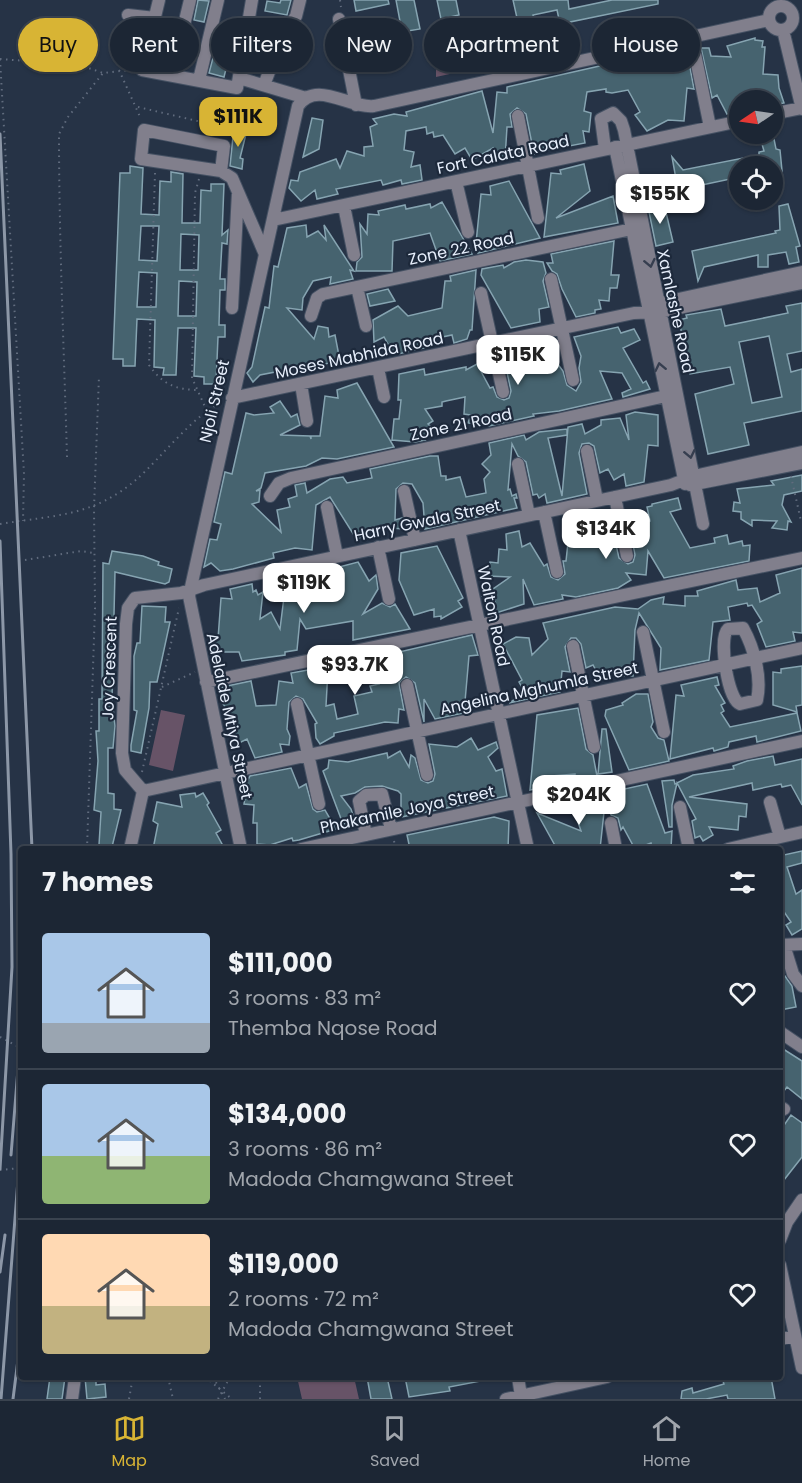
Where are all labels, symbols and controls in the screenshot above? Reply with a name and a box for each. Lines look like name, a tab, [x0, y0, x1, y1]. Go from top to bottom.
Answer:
chip: Buy	[18, 18, 98, 72]
chip: Rent	[110, 18, 199, 72]
chip: Filters	[211, 18, 313, 72]
chip: New	[325, 18, 412, 72]
chip: Apartment	[424, 18, 580, 72]
chip: House	[592, 18, 700, 72]
north arrow	[729, 90, 783, 144]
map controls	[729, 90, 783, 210]
pin: $111K	[196, 97, 280, 148]
text: $111K	[213, 102, 263, 130]
street label: Fort Calata Road	[435, 129, 571, 180]
button: locate	[729, 156, 783, 210]
pin: $155K	[618, 174, 702, 225]
text: $155K	[630, 179, 690, 207]
street label: Zone 22 Road	[406, 226, 516, 271]
street label: Xamlashe Road	[651, 247, 700, 375]
one-way arrow	[643, 258, 656, 268]
street label: Moses Mabhida Road	[273, 326, 446, 385]
pin: $115K	[476, 335, 560, 386]
text: $115K	[490, 340, 546, 368]
street label: Njoli Street	[194, 357, 235, 445]
one-way arrow	[654, 362, 667, 372]
street label: Zone 21 Road	[408, 402, 514, 447]
one-way arrow	[682, 449, 695, 459]
street label: Harry Gwala Street	[352, 494, 503, 547]
pin: $134K	[564, 509, 648, 560]
text: $134K	[576, 514, 636, 542]
pin: $119K	[262, 563, 346, 614]
street label: Walton Road	[472, 564, 515, 669]
text: $119K	[277, 568, 331, 596]
street label: Joy Crescent	[96, 615, 123, 721]
street label: Adelaide Mtiya Street	[201, 631, 258, 802]
pin: $93.7K	[306, 645, 404, 696]
text: $93.7K	[321, 650, 389, 678]
street label: Angelina Mghumla Street	[438, 656, 641, 721]
pin: $204K	[537, 775, 621, 826]
street label: Phakamile Joya Street	[318, 780, 497, 839]
text: $204K	[546, 780, 612, 808]
text: 7 homes	[42, 864, 154, 900]
icon: filters	[726, 866, 759, 899]
text: $111,000	[228, 945, 333, 981]
icon: home	[90, 957, 162, 1029]
icon: heart	[726, 977, 759, 1010]
text: 3 rooms · 83 m²	[228, 984, 381, 1012]
text: Themba Nqose Road	[228, 1014, 438, 1042]
text: $134,000	[228, 1096, 347, 1132]
icon: home	[90, 1108, 162, 1180]
icon: heart	[726, 1128, 759, 1161]
text: 3 rooms · 86 m²	[228, 1135, 382, 1163]
text: Madoda Chamgwana Street	[228, 1165, 513, 1193]
text: $119,000	[228, 1246, 339, 1282]
icon: home	[90, 1258, 162, 1330]
icon: heart	[726, 1278, 759, 1311]
text: 2 rooms · 72 m²	[228, 1285, 379, 1313]
text: Madoda Chamgwana Street	[228, 1315, 513, 1343]
tab: Map	[111, 1412, 147, 1473]
tab: Saved	[370, 1412, 420, 1473]
tab: Home	[643, 1412, 690, 1473]

